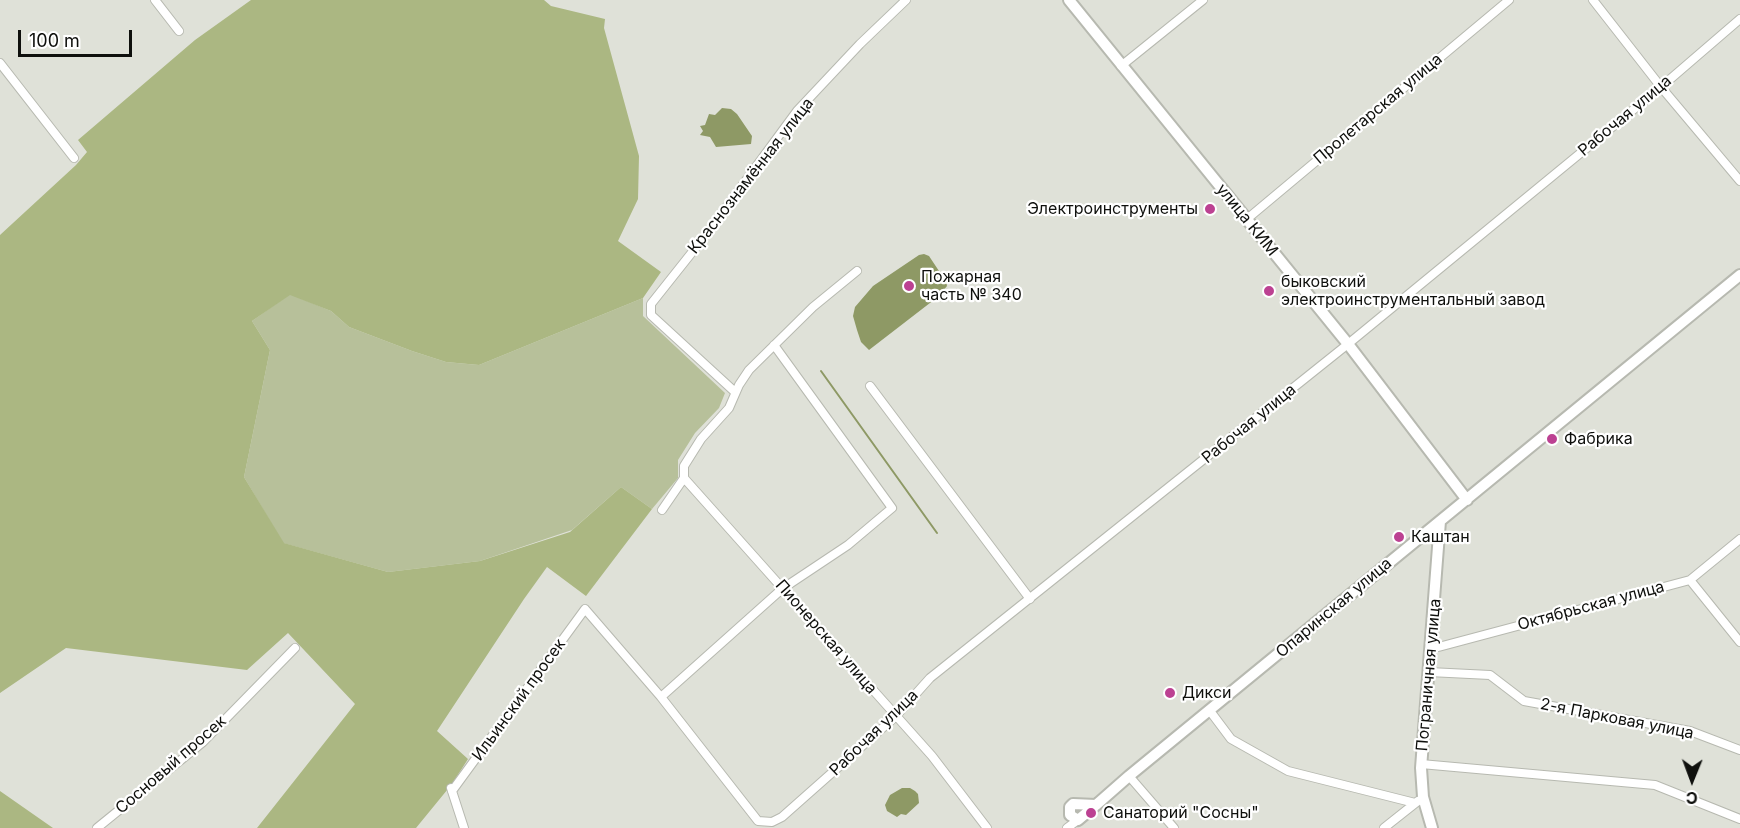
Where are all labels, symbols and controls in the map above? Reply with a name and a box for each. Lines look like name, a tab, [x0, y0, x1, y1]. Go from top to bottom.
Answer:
scale bar	[21, 18, 135, 56]
text: 100 m	[29, 30, 80, 51]
street label: Пролетарская улица	[1310, 50, 1446, 168]
street label: Рабочая улица	[1575, 72, 1675, 160]
street label: Краснознамённая улица	[684, 94, 818, 258]
street label: улица КИМ	[1212, 180, 1282, 260]
place label: Электроинструменты	[1027, 199, 1198, 219]
marker: Электроинструменты	[1203, 202, 1217, 216]
place label: Пожарная часть № 340	[921, 267, 1022, 305]
place label: быковский электроинструментальный завод	[1281, 272, 1545, 310]
marker: Пожарная часть № 340	[902, 279, 916, 293]
marker: быковский электроинструментальный завод	[1262, 284, 1276, 298]
street label: Рабочая улица	[1198, 380, 1300, 468]
place label: Фабрика	[1564, 429, 1633, 449]
marker: Фабрика	[1545, 432, 1559, 446]
place label: Каштан	[1411, 527, 1470, 547]
marker: Каштан	[1392, 530, 1406, 544]
street label: Опаринская улица	[1272, 554, 1396, 662]
street label: Пионерская улица	[771, 576, 881, 698]
street label: Октябрьская улица	[1516, 577, 1666, 635]
street label: Пограничная улица	[1413, 598, 1445, 752]
street label: Ильинский просек	[468, 635, 570, 765]
place label: Дикси	[1182, 683, 1231, 703]
street label: Рабочая улица	[826, 686, 922, 780]
marker: Дикси	[1163, 686, 1177, 700]
street label: 2-я Парковая улица	[1539, 695, 1695, 743]
street label: Сосновый просек	[112, 712, 230, 818]
north arrow	[1662, 750, 1722, 810]
text: С	[1686, 788, 1698, 808]
place label: Санаторий "Сосны"	[1103, 803, 1259, 823]
marker: Санаторий "Сосны"	[1084, 806, 1098, 820]

